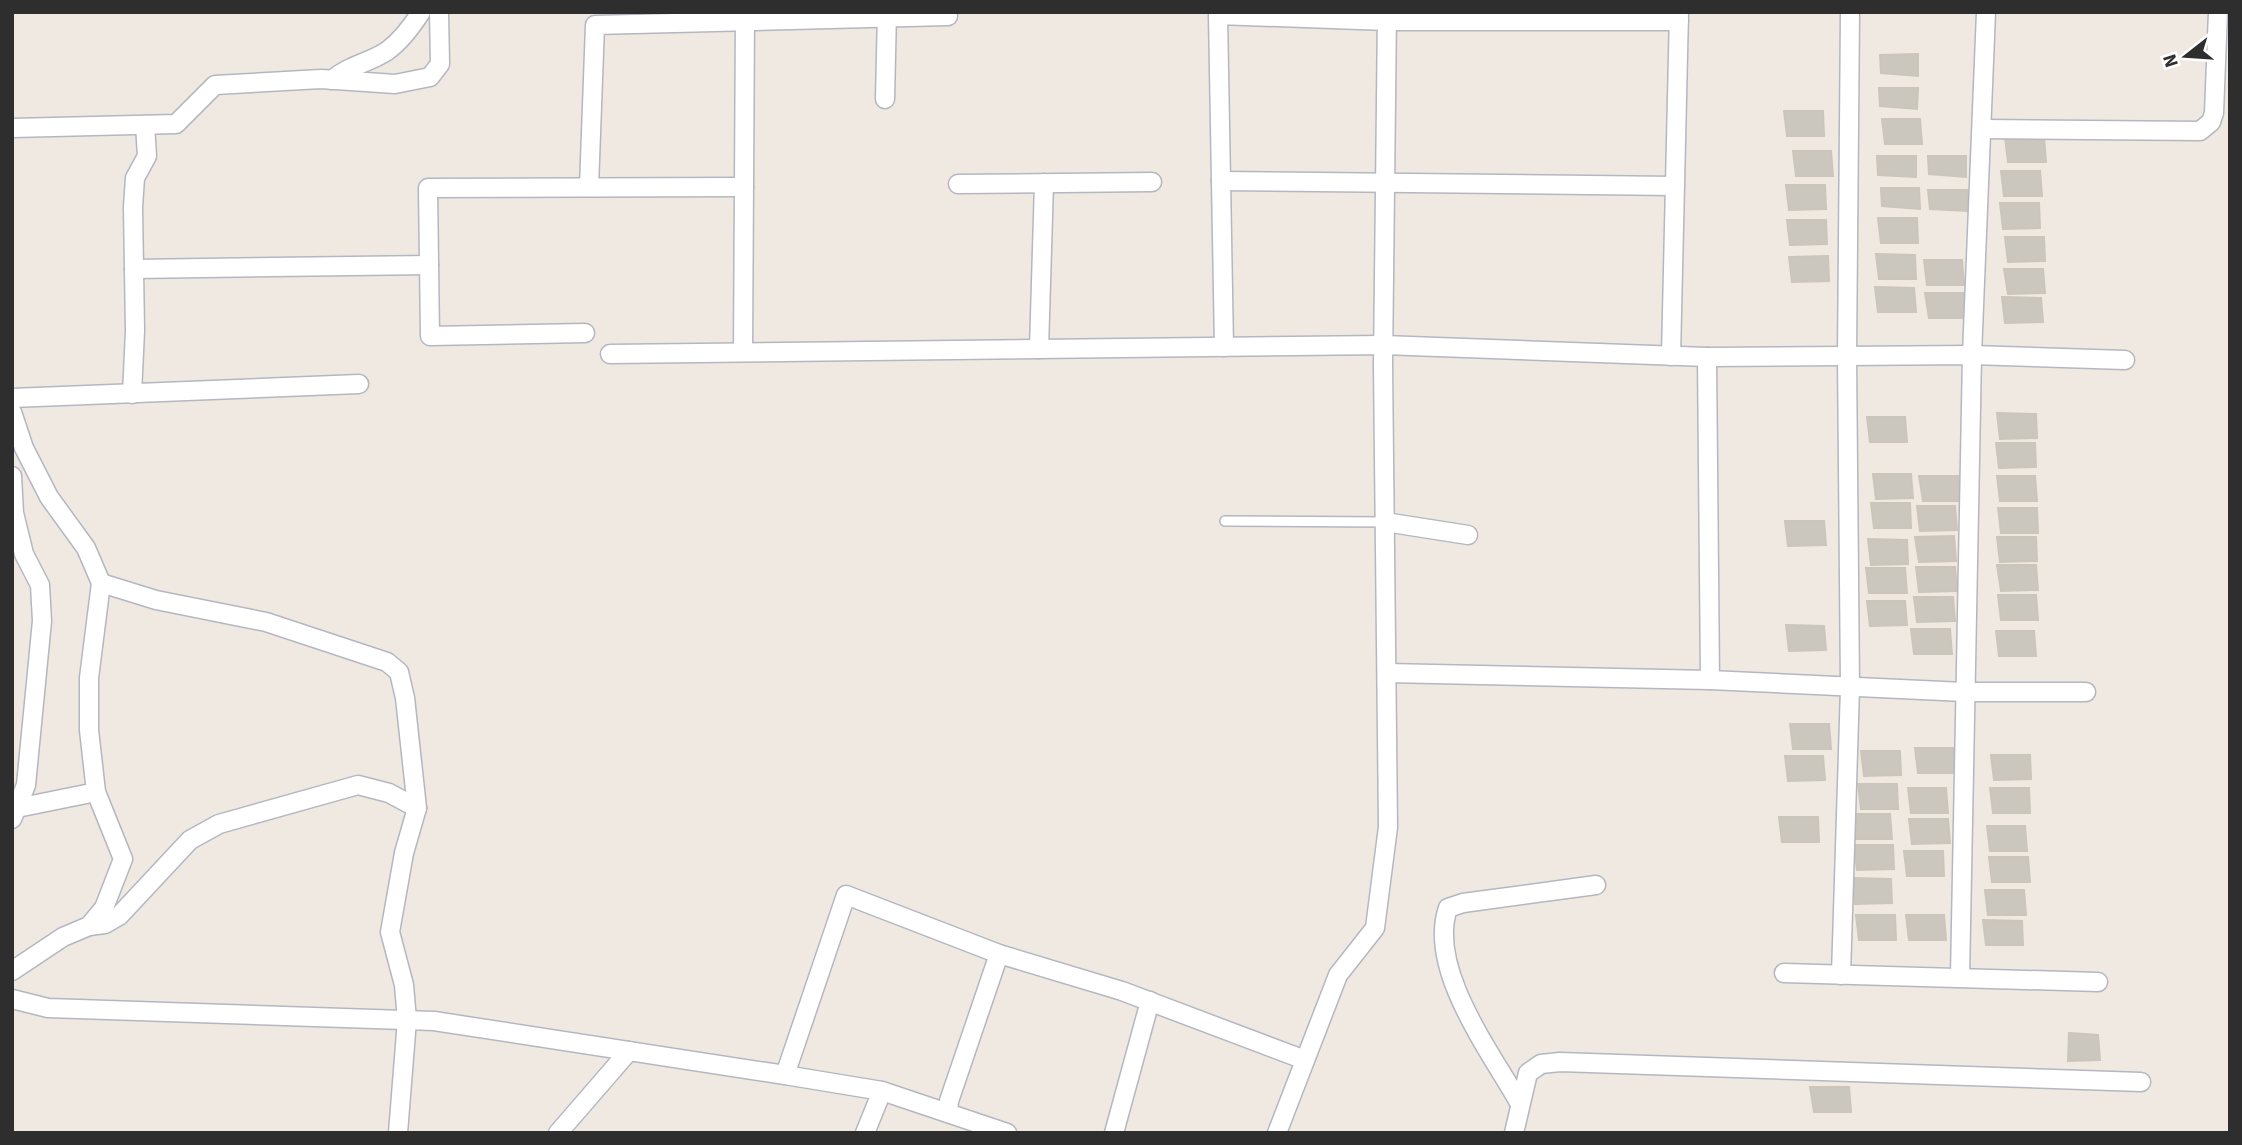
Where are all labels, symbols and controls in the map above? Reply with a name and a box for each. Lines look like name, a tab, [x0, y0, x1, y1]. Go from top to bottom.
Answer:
north arrow	[2151, 21, 2221, 91]
text: N	[2156, 51, 2186, 71]

